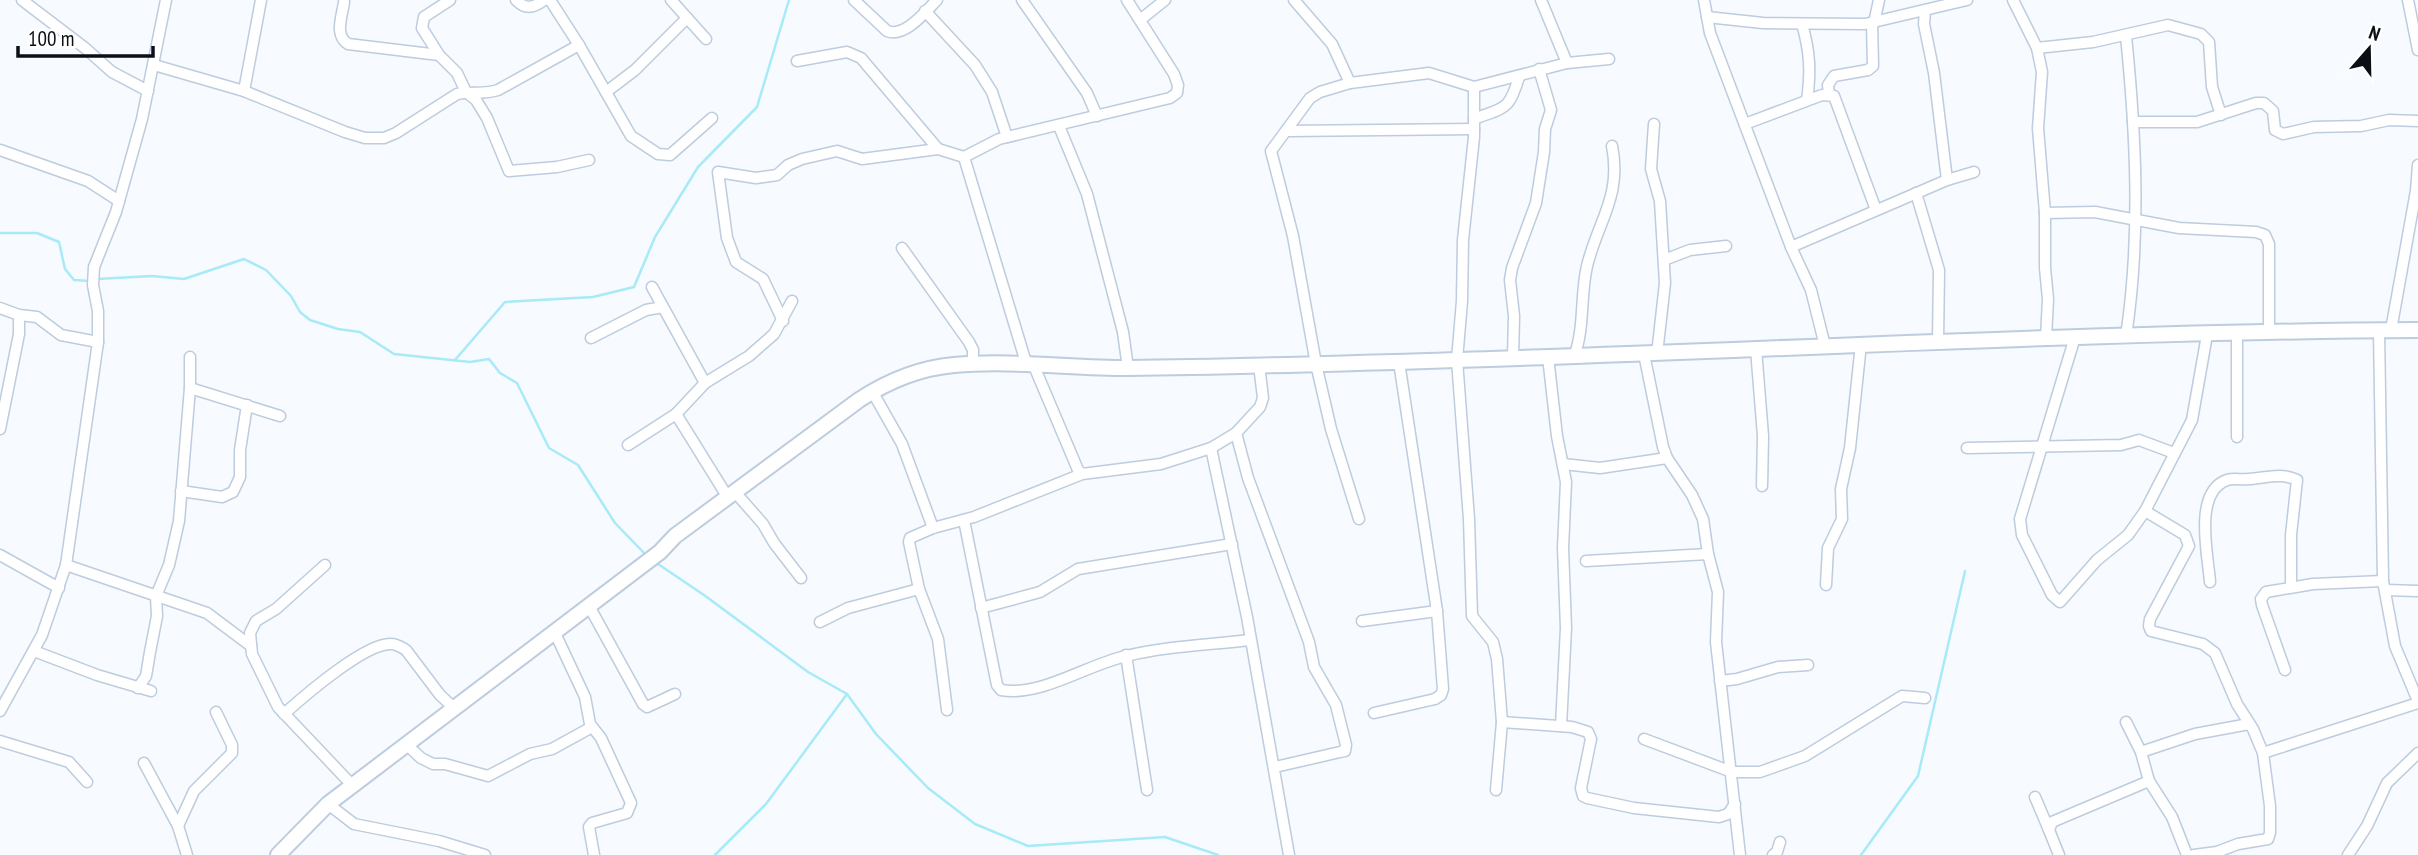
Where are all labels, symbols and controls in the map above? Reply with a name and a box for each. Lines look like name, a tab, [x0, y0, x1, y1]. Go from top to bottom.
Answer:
scale bar	[18, 14, 152, 58]
north arrow	[2334, 14, 2404, 84]
text: N	[2366, 20, 2384, 46]
text: 100 m	[28, 25, 74, 52]

